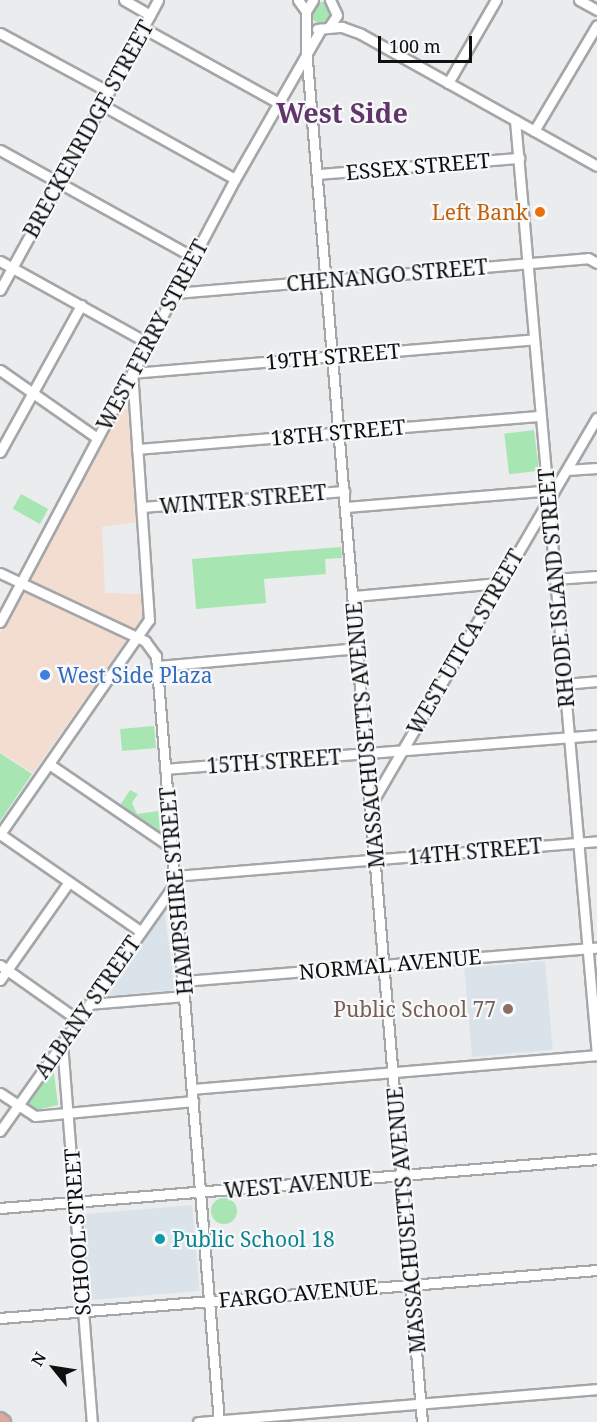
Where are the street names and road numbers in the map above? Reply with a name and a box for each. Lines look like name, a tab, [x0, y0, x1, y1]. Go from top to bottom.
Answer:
street label: BRECKENRIDGE STREET	[18, 16, 158, 242]
street label: ESSEX STREET	[345, 147, 491, 185]
street label: WEST FERRY STREET	[91, 235, 213, 435]
street label: CHENANGO STREET	[285, 254, 489, 296]
street label: 19TH STREET	[265, 338, 401, 374]
street label: 18TH STREET	[270, 414, 406, 450]
street label: RHODE ISLAND STREET	[533, 467, 579, 709]
street label: WINTER STREET	[158, 479, 328, 519]
street label: WEST UTICA STREET	[402, 545, 528, 739]
street label: MASSACHUSETTS AVENUE	[341, 601, 389, 869]
street label: 15TH STREET	[206, 744, 342, 778]
street label: HAMPSHIRE STREET	[154, 786, 198, 996]
street label: 14TH STREET	[407, 833, 543, 869]
street label: ALBANY STREET	[29, 931, 145, 1083]
street label: NORMAL AVENUE	[298, 943, 482, 985]
street label: MASSACHUSETTS AVENUE	[382, 1086, 430, 1354]
street label: SCHOOL STREET	[59, 1148, 95, 1316]
street label: WEST AVENUE	[223, 1165, 373, 1203]
street label: FARGO AVENUE	[217, 1273, 379, 1313]

